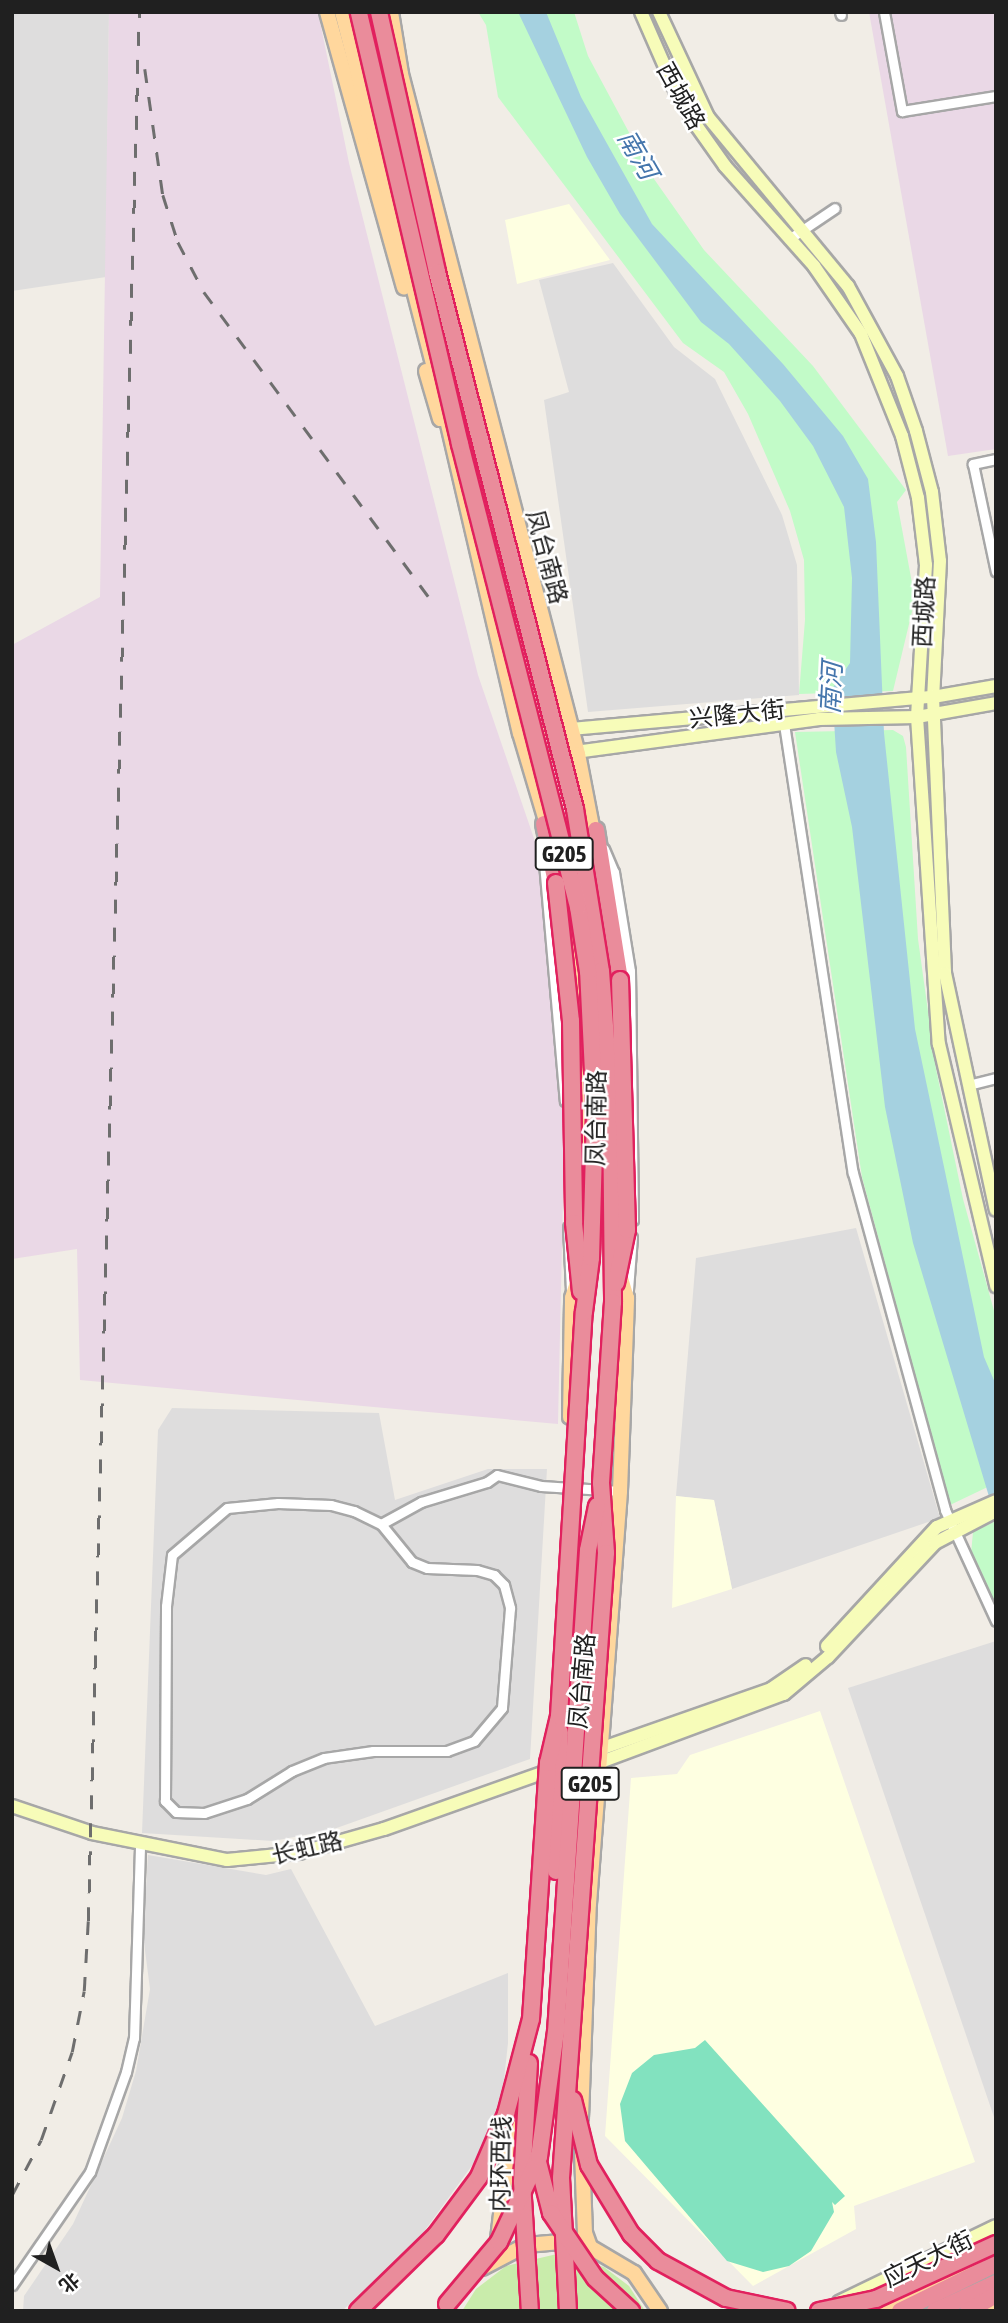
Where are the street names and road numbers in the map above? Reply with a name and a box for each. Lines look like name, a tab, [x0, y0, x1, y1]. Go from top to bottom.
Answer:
street label: 西城路	[651, 58, 711, 134]
street label: 凤台南路	[521, 507, 573, 607]
street label: 西城路	[908, 575, 940, 649]
street label: 兴隆大街	[688, 695, 786, 733]
road number: G205	[534, 834, 594, 874]
street label: 凤台南路	[581, 1070, 611, 1166]
street label: 凤台南路	[563, 1632, 601, 1730]
road number: G205	[560, 1764, 620, 1804]
street label: 长虹路	[269, 1826, 345, 1870]
street label: 内环西线	[486, 2116, 516, 2212]
street label: 应天大街	[879, 2225, 977, 2293]

